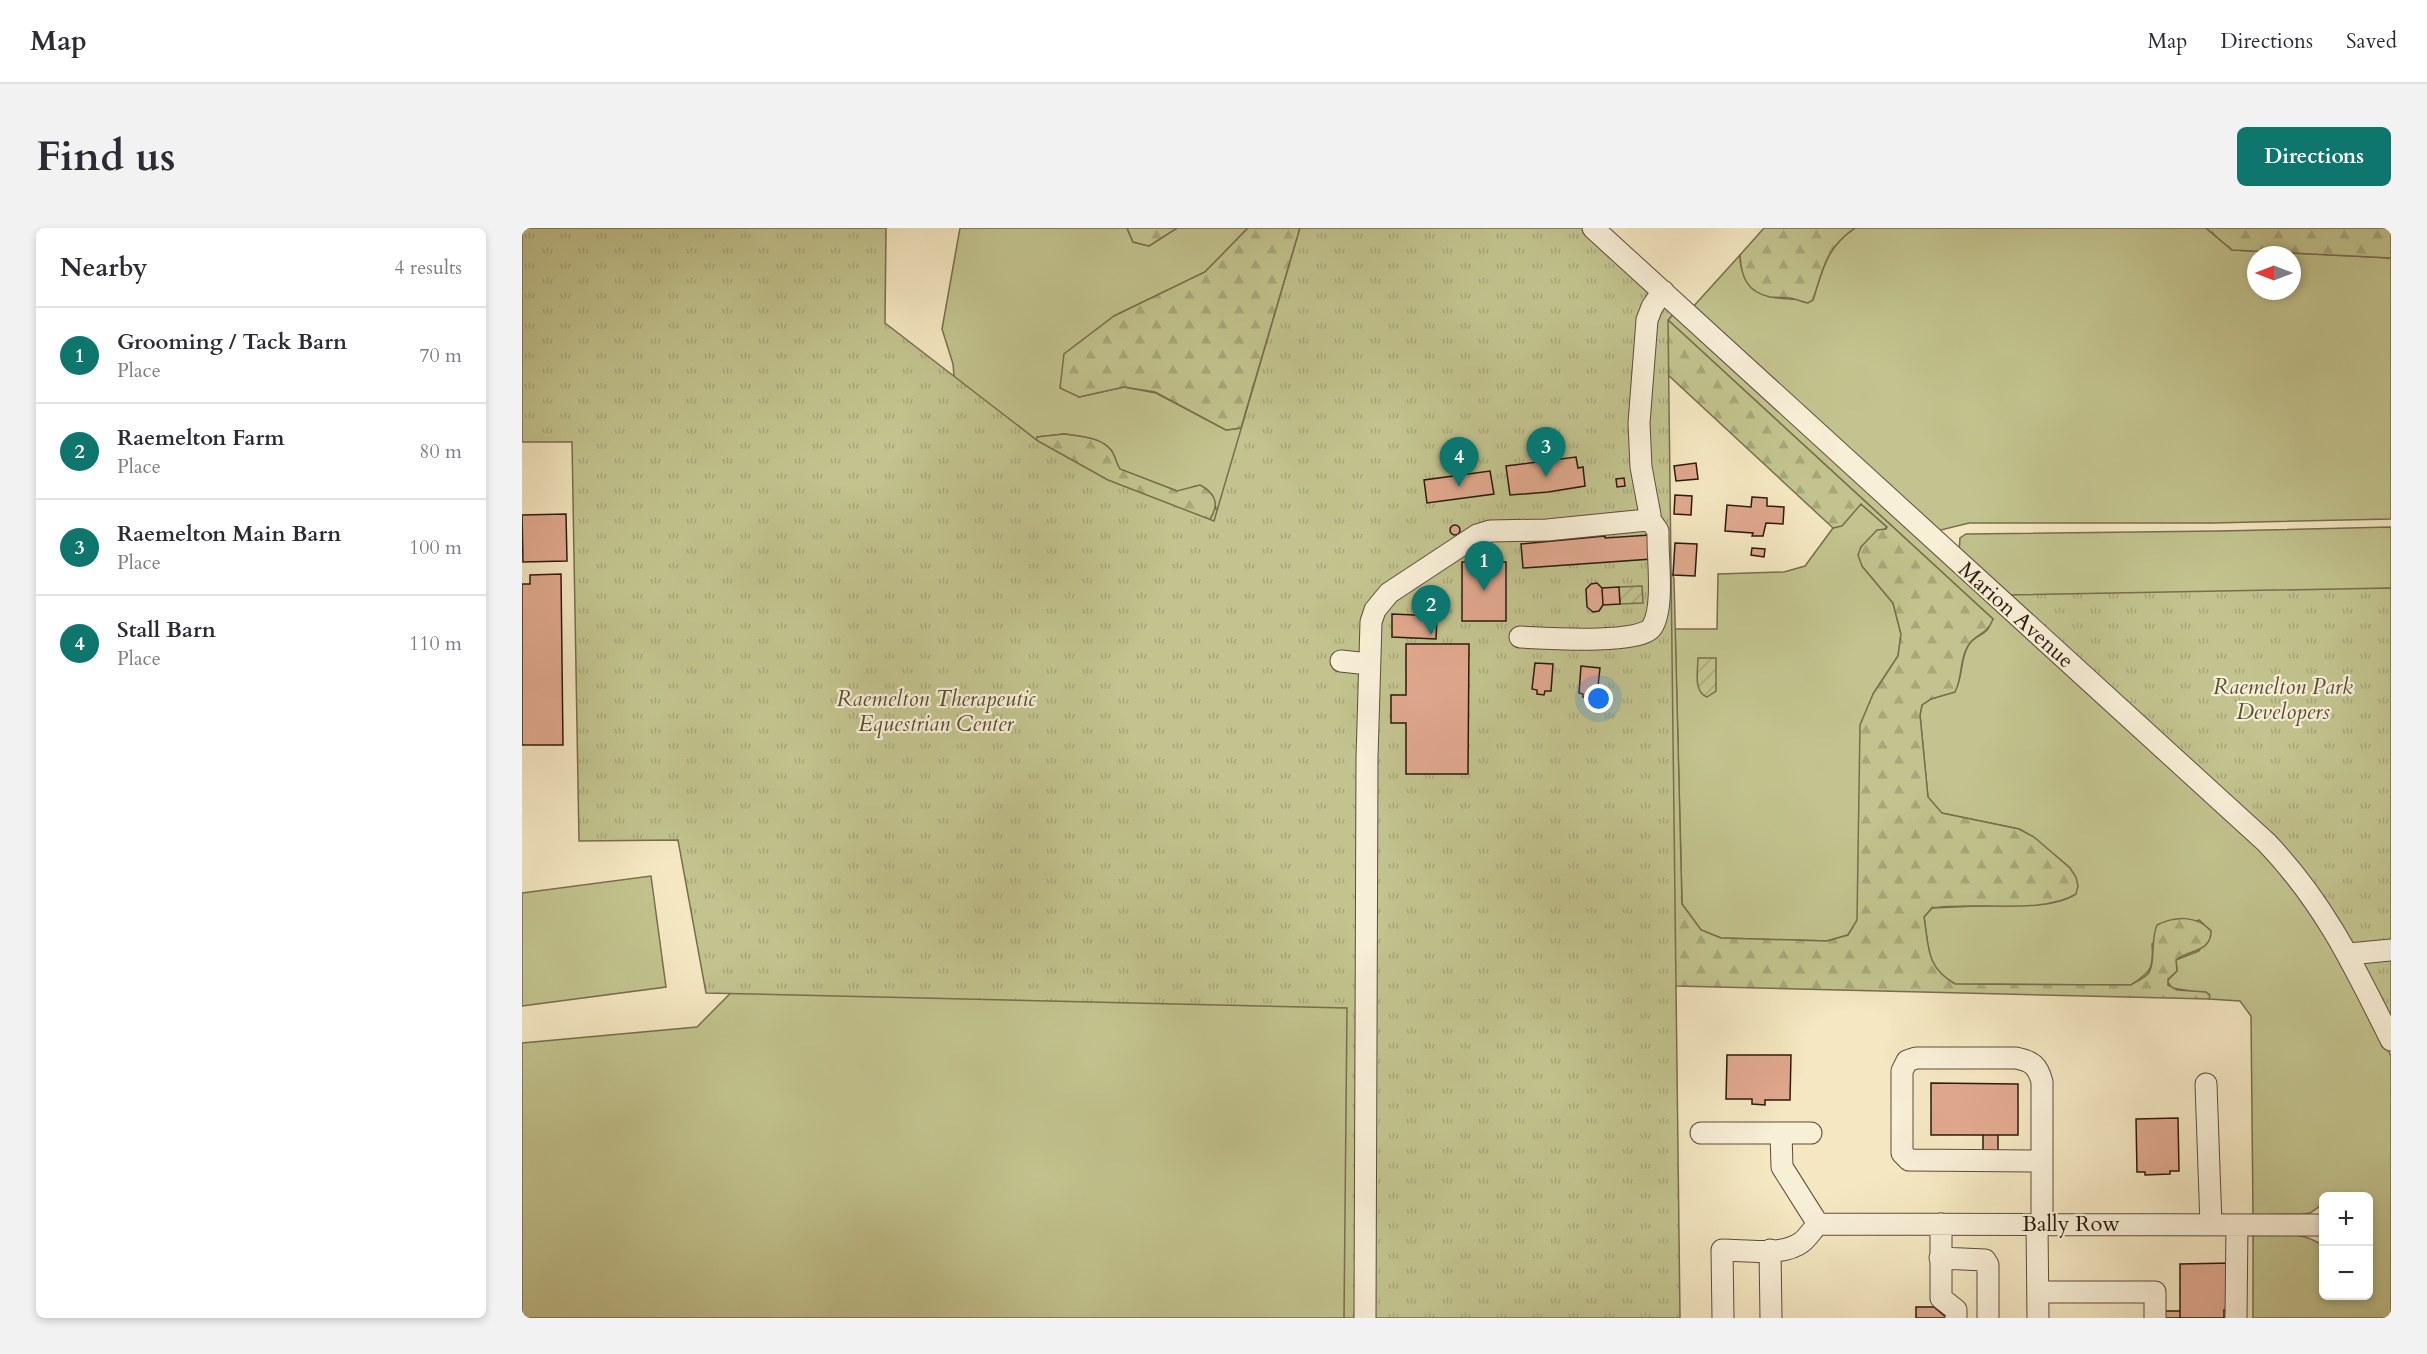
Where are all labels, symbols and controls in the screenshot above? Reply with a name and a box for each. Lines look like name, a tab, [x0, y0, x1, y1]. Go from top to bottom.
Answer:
text: Map	[30, 22, 87, 60]
text: Map	[2147, 27, 2187, 56]
text: Directions	[2220, 27, 2313, 56]
text: Saved	[2346, 27, 2397, 56]
button: Directions	[2237, 127, 2391, 186]
text: Find us	[36, 128, 176, 185]
north arrow	[2247, 246, 2301, 300]
text: Nearby	[60, 250, 148, 285]
text: 4 results	[394, 254, 462, 281]
text: Grooming / Tack Barn	[117, 327, 347, 357]
text: 1	[74, 342, 85, 369]
text: 70 m	[419, 342, 462, 369]
text: Place	[117, 357, 161, 384]
text: Raemelton Farm	[117, 423, 285, 453]
pin: 3	[1526, 428, 1566, 477]
text: 2	[74, 438, 85, 465]
text: 80 m	[419, 438, 462, 465]
pin: 4	[1440, 438, 1478, 487]
text: Place	[117, 453, 161, 480]
text: Raemelton Main Barn	[117, 519, 341, 549]
text: 3	[74, 534, 85, 561]
text: 100 m	[409, 534, 462, 561]
pin: 1	[1464, 542, 1504, 591]
text: Place	[117, 549, 161, 576]
street label: Marion Avenue	[1952, 555, 2080, 675]
pin: 2	[1412, 586, 1450, 635]
text: Stall Barn	[117, 615, 216, 645]
text: 4	[74, 630, 85, 657]
text: 110 m	[409, 630, 462, 657]
text: Place	[117, 645, 161, 672]
park label: Raemelton Park Developers	[2213, 672, 2353, 727]
park label: Raemelton Therapeutic Equestrian Center	[836, 684, 1036, 739]
your location	[1584, 684, 1613, 713]
map controls	[2319, 1192, 2373, 1300]
button: +	[2319, 1192, 2373, 1246]
street label: Bally Row	[2022, 1209, 2120, 1239]
button: −	[2319, 1246, 2373, 1300]

